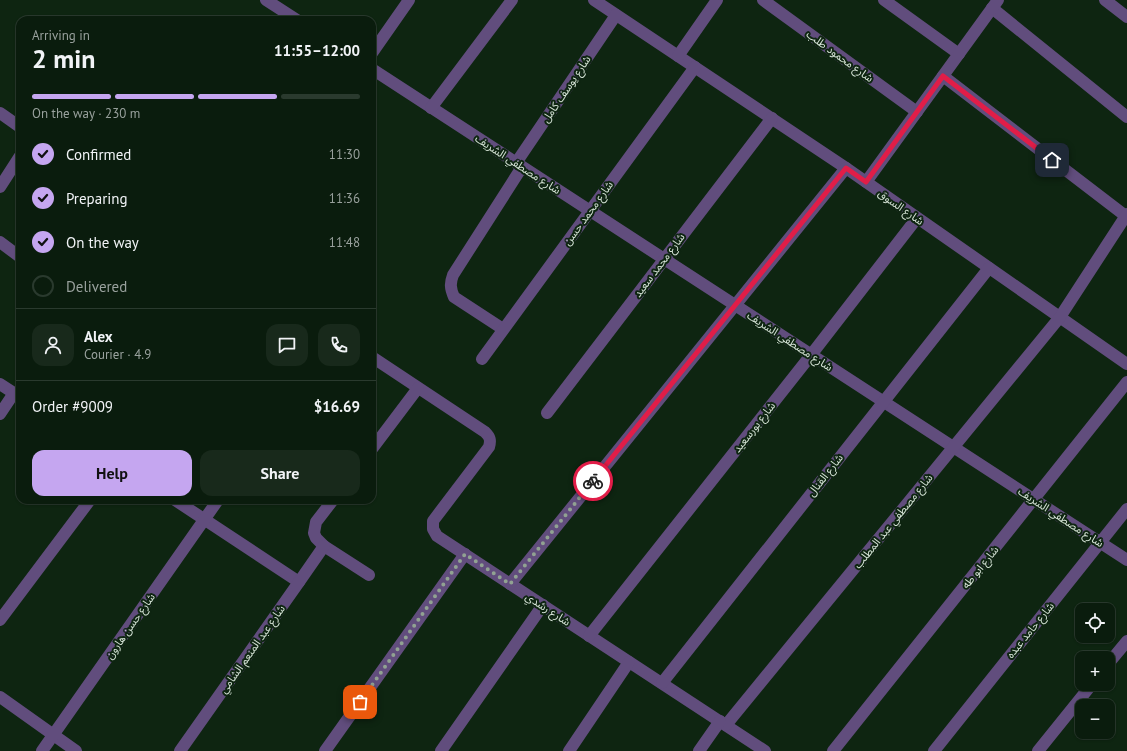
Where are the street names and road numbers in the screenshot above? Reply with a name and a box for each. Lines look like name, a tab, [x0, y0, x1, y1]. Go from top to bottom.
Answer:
street label: شارع محمود طلب	[803, 27, 877, 86]
street label: شارع يوسف كامل	[538, 52, 595, 126]
street label: شارع مصطفي الشريف	[471, 131, 564, 199]
street label: شارع محمد حسن	[560, 178, 617, 249]
street label: شارع السوق	[875, 186, 927, 229]
street label: شارع محمد سعيد	[630, 230, 689, 300]
street label: شارع مصطفي الشريف	[743, 308, 836, 376]
street label: شارع بورسعيد	[730, 399, 779, 456]
street label: شارع القنال	[804, 451, 847, 500]
street label: شارع مصطفي عبد المطلب	[850, 470, 938, 573]
street label: شارع مصطفي الشريف	[1014, 484, 1107, 552]
street label: شارع ابو طه	[959, 543, 1002, 592]
street label: شارع رشدي	[521, 589, 573, 631]
street label: شارع حسن هارون	[102, 590, 159, 662]
street label: شارع حامد عبده	[1003, 599, 1058, 662]
street label: شارع عبد المنعم الشامي	[216, 602, 290, 697]

